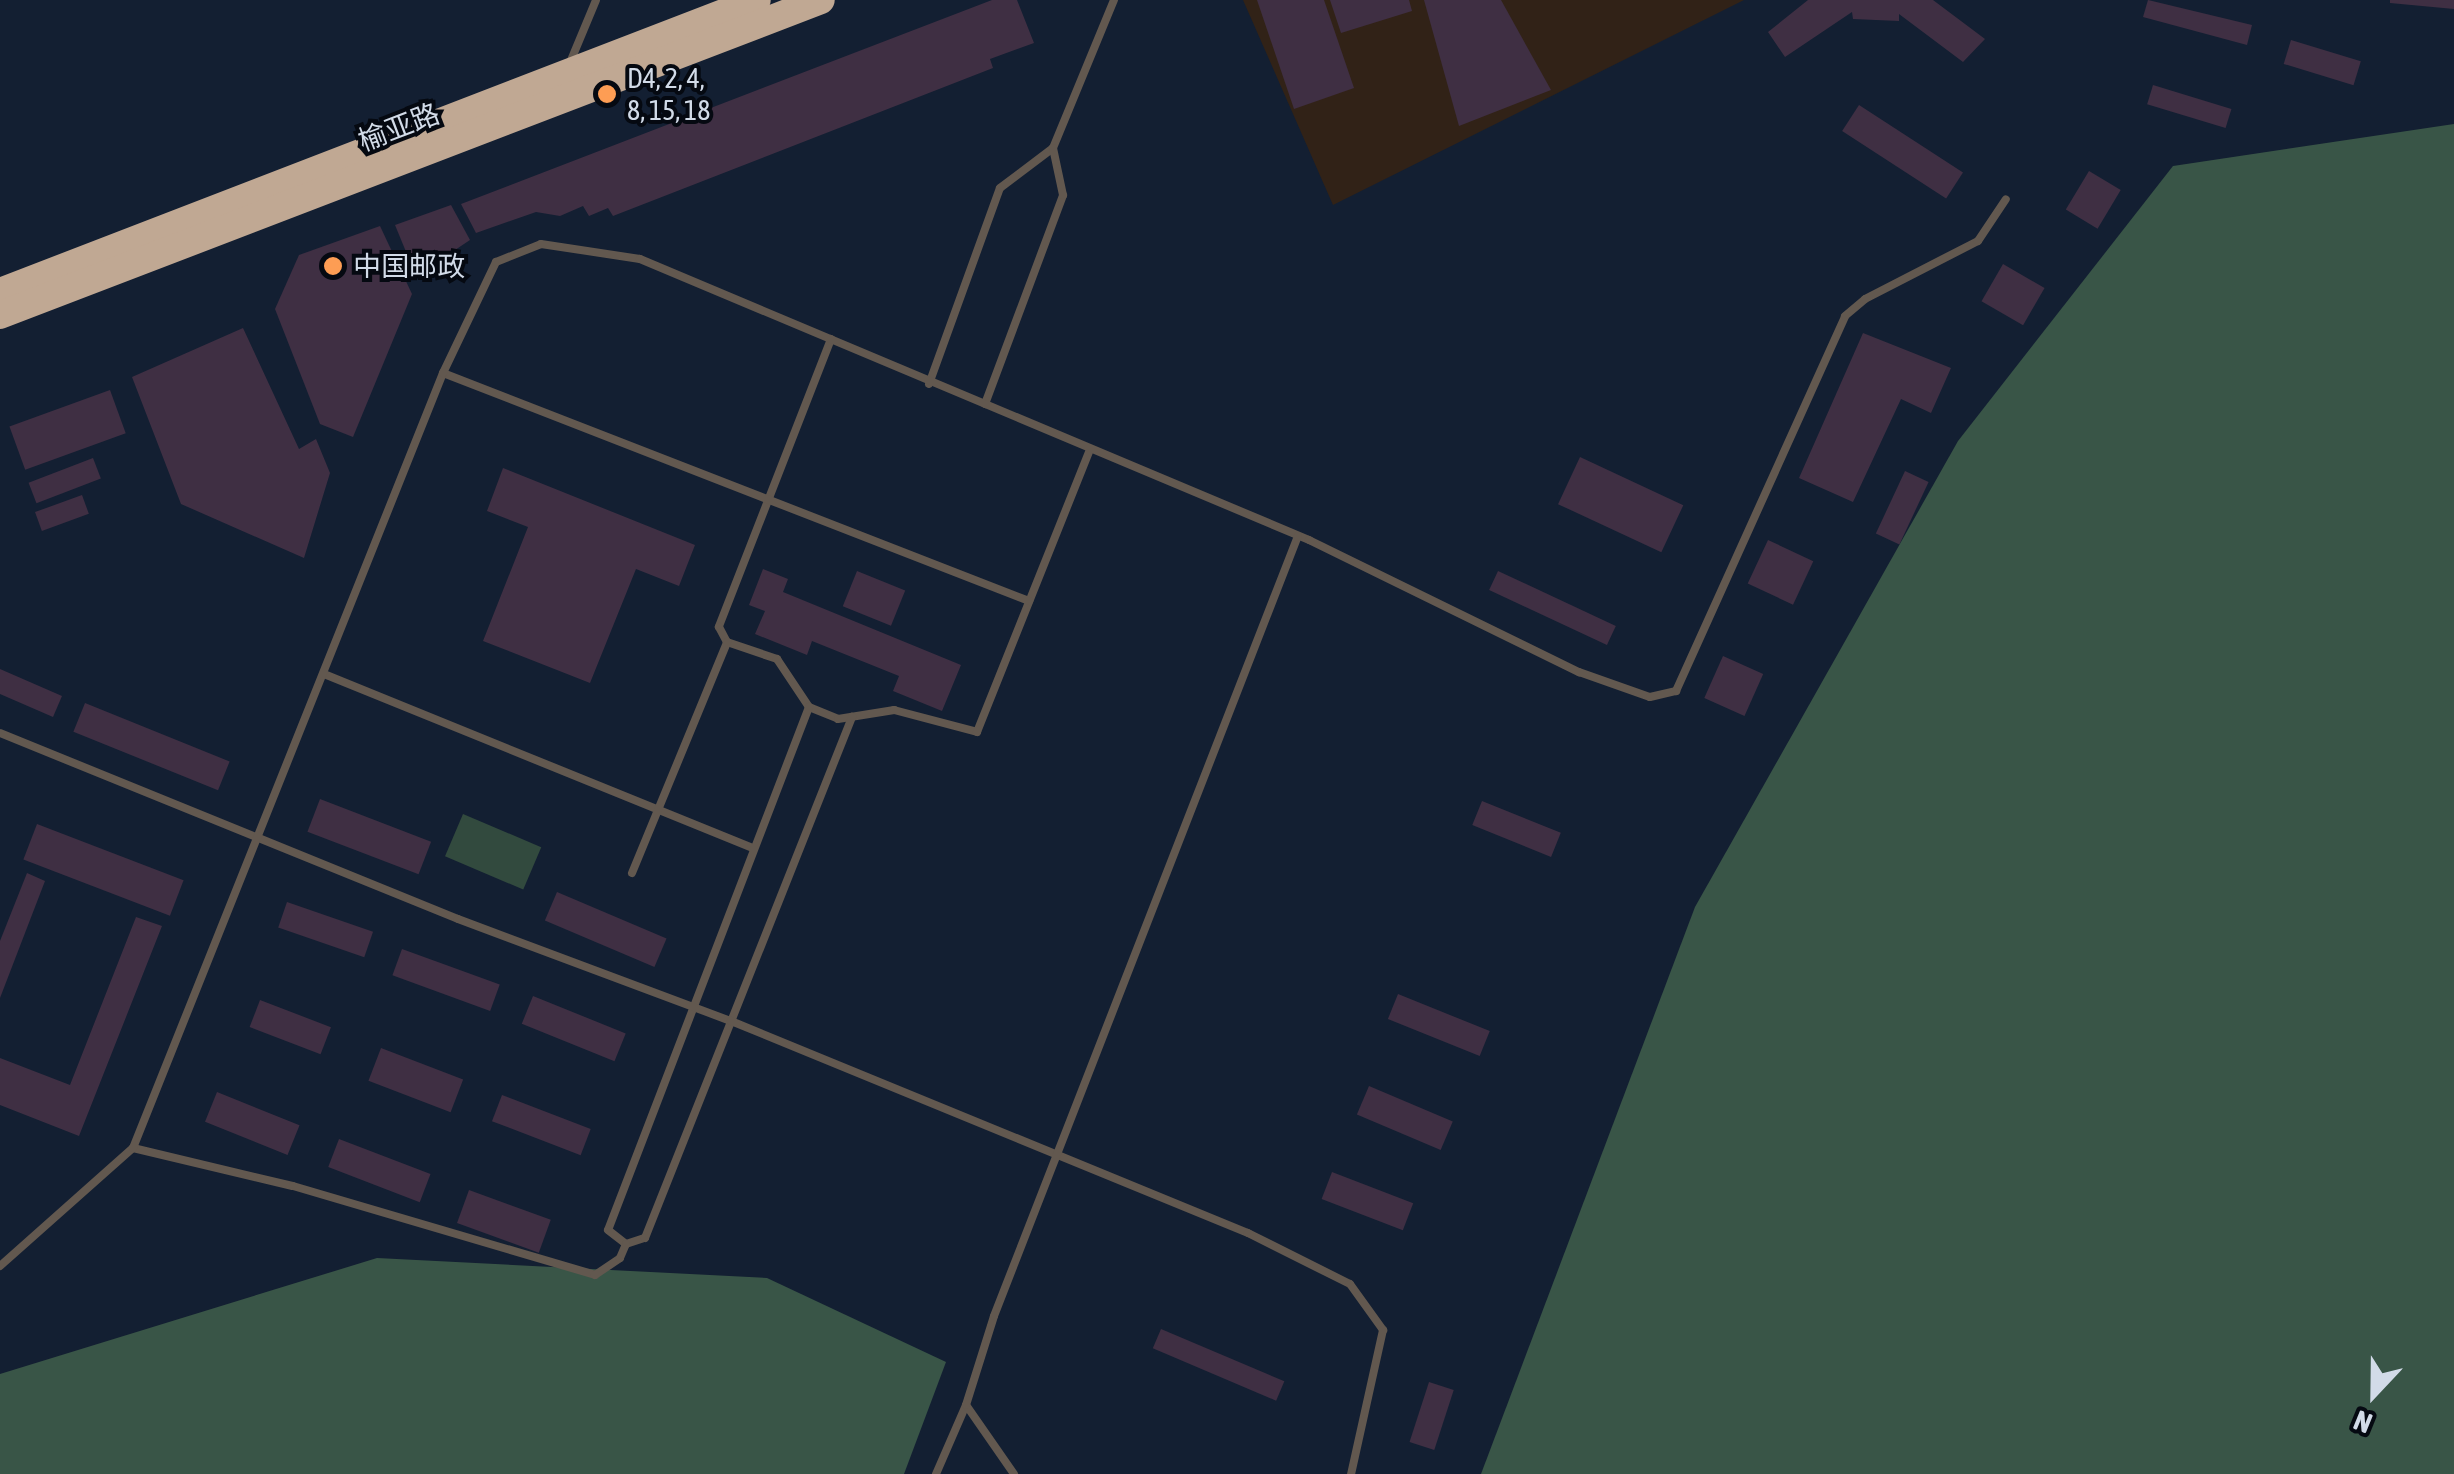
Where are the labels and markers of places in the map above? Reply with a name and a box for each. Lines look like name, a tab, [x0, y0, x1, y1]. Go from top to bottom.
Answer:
place label: D4, 2, 4, 8, 15, 18	[627, 61, 710, 127]
marker: D4, 2, 4, 8, 15, 18	[596, 83, 618, 105]
place label: 中国邮政	[353, 249, 465, 283]
marker: 中国邮政	[322, 255, 344, 277]

